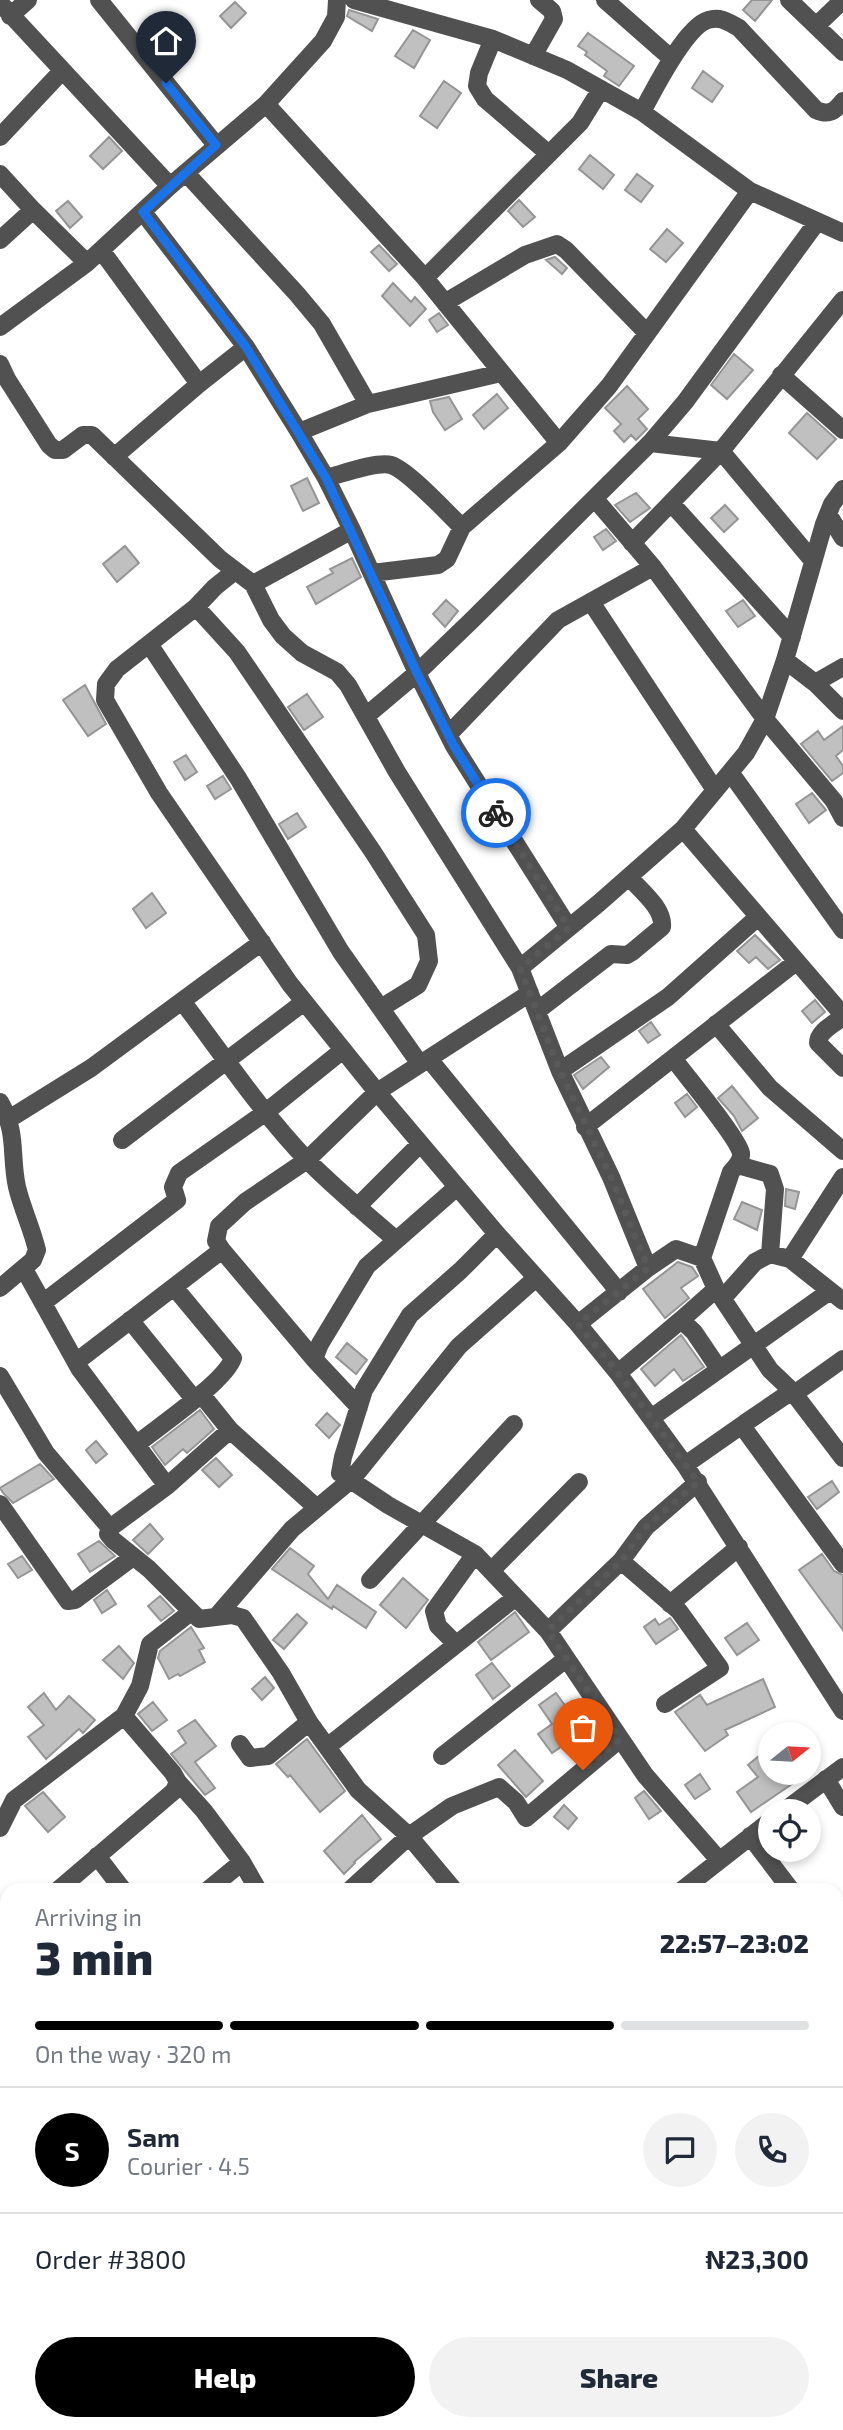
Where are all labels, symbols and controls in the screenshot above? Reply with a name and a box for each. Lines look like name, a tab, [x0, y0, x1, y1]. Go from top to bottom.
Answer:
pin	[136, 11, 196, 83]
icon: home	[147, 22, 185, 60]
courier	[461, 778, 531, 848]
icon: bike	[477, 794, 515, 832]
pin	[553, 1698, 613, 1770]
icon: bag	[564, 1709, 602, 1747]
north arrow	[758, 1722, 821, 1785]
map controls	[758, 1722, 821, 1862]
button: locate	[758, 1799, 821, 1862]
text: Arriving in	[35, 1903, 142, 1931]
text: 22:57–23:02	[660, 1927, 809, 1958]
text: 3 min	[35, 1929, 153, 1984]
text: On the way · 320 m	[35, 2040, 231, 2068]
button: chat	[643, 2113, 717, 2187]
button: phone	[735, 2113, 809, 2187]
text: Sam	[127, 2121, 180, 2152]
text: S	[64, 2135, 80, 2166]
text: Courier · 4.5	[127, 2152, 250, 2180]
text: Order #3800	[35, 2243, 186, 2274]
text: ₦23,300	[705, 2243, 809, 2274]
button: Help	[35, 2337, 415, 2417]
button: Share	[429, 2337, 809, 2417]

